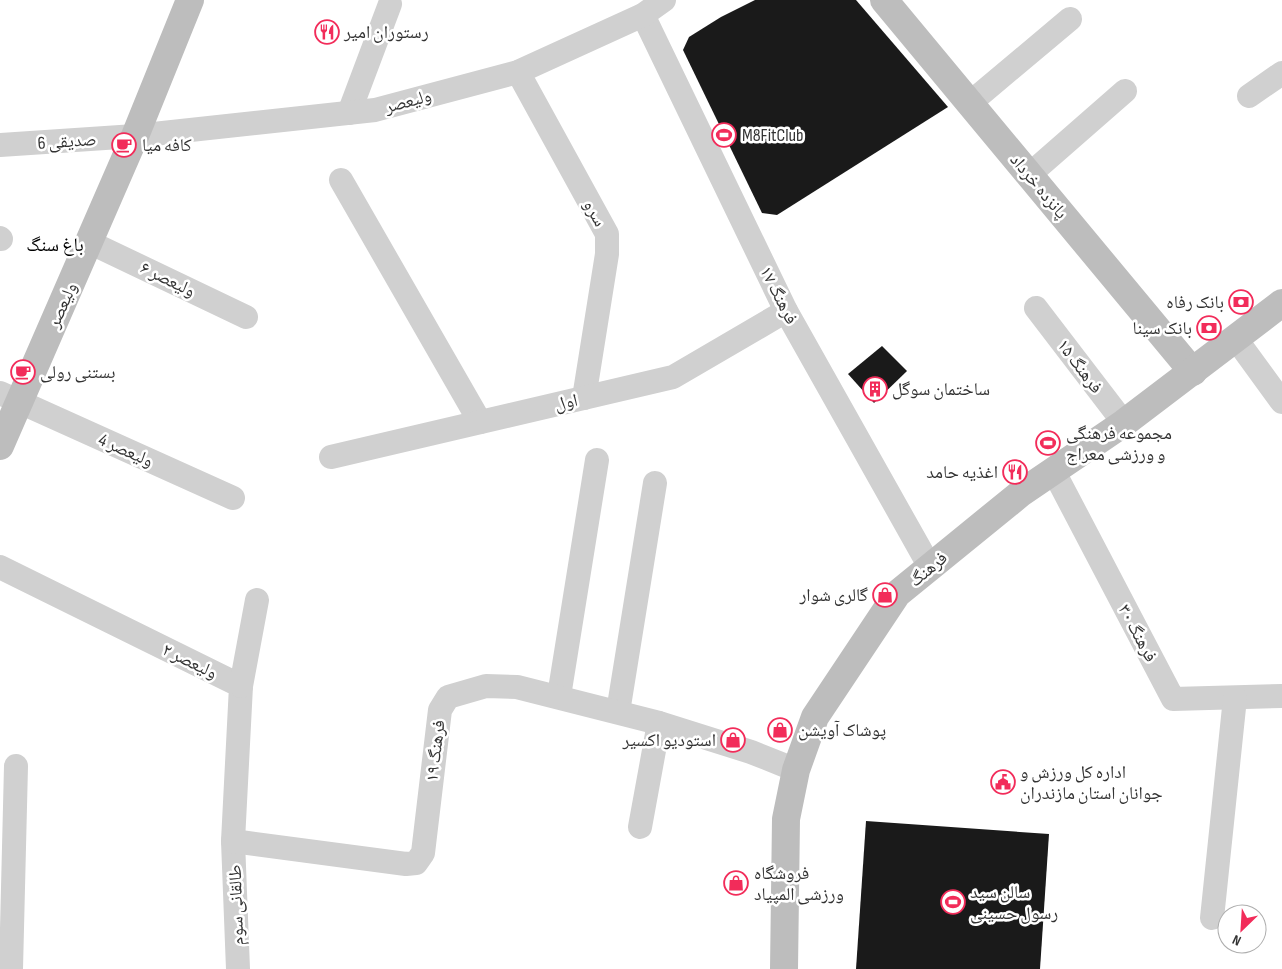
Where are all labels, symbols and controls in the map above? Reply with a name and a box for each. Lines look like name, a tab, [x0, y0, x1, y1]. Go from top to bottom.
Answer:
restaurant icon: رستوران امیر	[314, 19, 340, 45]
place label: رستوران امیر	[343, 22, 429, 43]
street label: ولیعصر	[382, 85, 434, 118]
sports icon: M8FitClub	[711, 122, 737, 148]
place label: M8FitClub	[742, 125, 804, 146]
street label: صدیقی 6	[37, 129, 97, 154]
cafe icon: کافه میا	[111, 132, 137, 158]
place label: کافه میا	[142, 135, 192, 156]
street label: پانزده خرداد	[1005, 149, 1072, 223]
street label: سرو	[579, 196, 610, 230]
district label: باغ سنگ	[26, 234, 84, 257]
street label: ولیعصر ۶	[137, 257, 199, 302]
street label: فرهنگ ۱۷	[755, 263, 802, 328]
street label: ولیعصر	[43, 279, 82, 332]
bank icon: بانک رفاه	[1228, 289, 1254, 315]
place label: بانک رفاه	[1166, 292, 1224, 313]
bank icon: بانک سینا	[1196, 315, 1222, 341]
place label: بانک سینا	[1133, 318, 1192, 339]
street label: فرهنگ ۱۵	[1052, 335, 1107, 397]
cafe icon: بستنی رولی	[10, 359, 36, 385]
place label: بستنی رولی	[40, 362, 115, 383]
building icon: ساختمان سوگل	[862, 376, 888, 402]
place label: ساختمان سوگل	[892, 379, 990, 400]
street label: اول	[552, 390, 580, 415]
place label: مجموعه فرهنگی و ورزشی معراج	[1066, 423, 1172, 466]
street label: ولیعصر 4	[95, 429, 156, 472]
sports icon: مجموعه فرهنگی و ورزشی معراج	[1035, 430, 1061, 456]
restaurant icon: اغذیه حامد	[1002, 459, 1028, 485]
place label: اغذیه حامد	[926, 462, 998, 483]
street label: فرهنگ	[905, 547, 952, 591]
shop icon: گالری شوار	[872, 582, 898, 608]
place label: گالری شوار	[798, 585, 869, 606]
street label: فرهنگ ۳۰	[1114, 601, 1161, 666]
street label: ولیعصر ٢	[159, 639, 221, 684]
shop icon: پوشاک آویشن	[767, 717, 793, 743]
street label: فرهنگ ۱۹	[421, 719, 450, 783]
place label: پوشاک آویشن	[798, 720, 886, 741]
shop icon: استودیو اکسیر	[720, 727, 746, 753]
place label: استودیو اکسیر	[622, 730, 716, 751]
place label: اداره کل ورزش و جوانان استان مازندران	[1020, 762, 1163, 804]
public building icon: اداره کل ورزش و جوانان استان مازندران	[990, 769, 1016, 795]
place label: فروشگاه ورزشی المپیاد	[754, 863, 844, 905]
street label: طالقانی سوم	[225, 864, 249, 946]
shop icon: فروشگاه ورزشی المپیاد	[723, 870, 749, 896]
place label: سالن سید رسول حسینی	[970, 882, 1058, 924]
sports icon: سالن سید رسول حسینی	[940, 889, 966, 915]
north arrow	[1217, 904, 1267, 954]
text: N	[1230, 931, 1244, 950]

